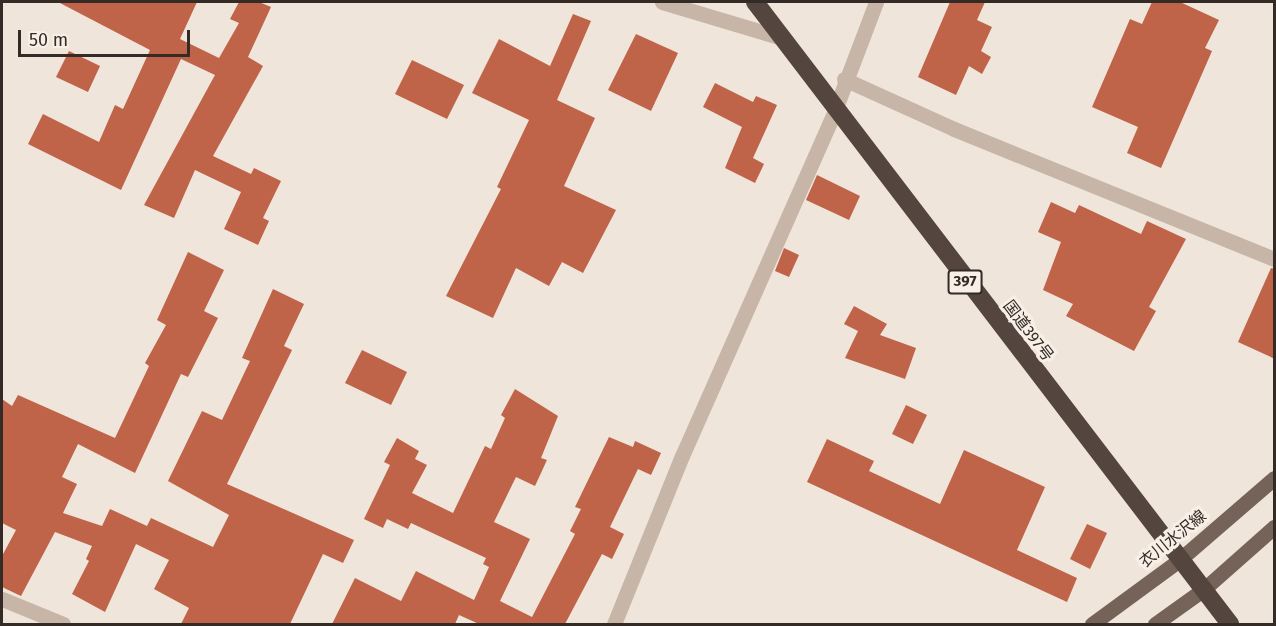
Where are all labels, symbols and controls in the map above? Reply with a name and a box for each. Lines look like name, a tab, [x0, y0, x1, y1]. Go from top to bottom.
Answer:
scale bar	[21, 18, 194, 56]
text: 50 m	[29, 29, 68, 51]
road number: 397	[947, 270, 983, 294]
street label: 国道397号	[999, 297, 1057, 365]
street label: 衣川水沢線	[1136, 506, 1210, 572]

